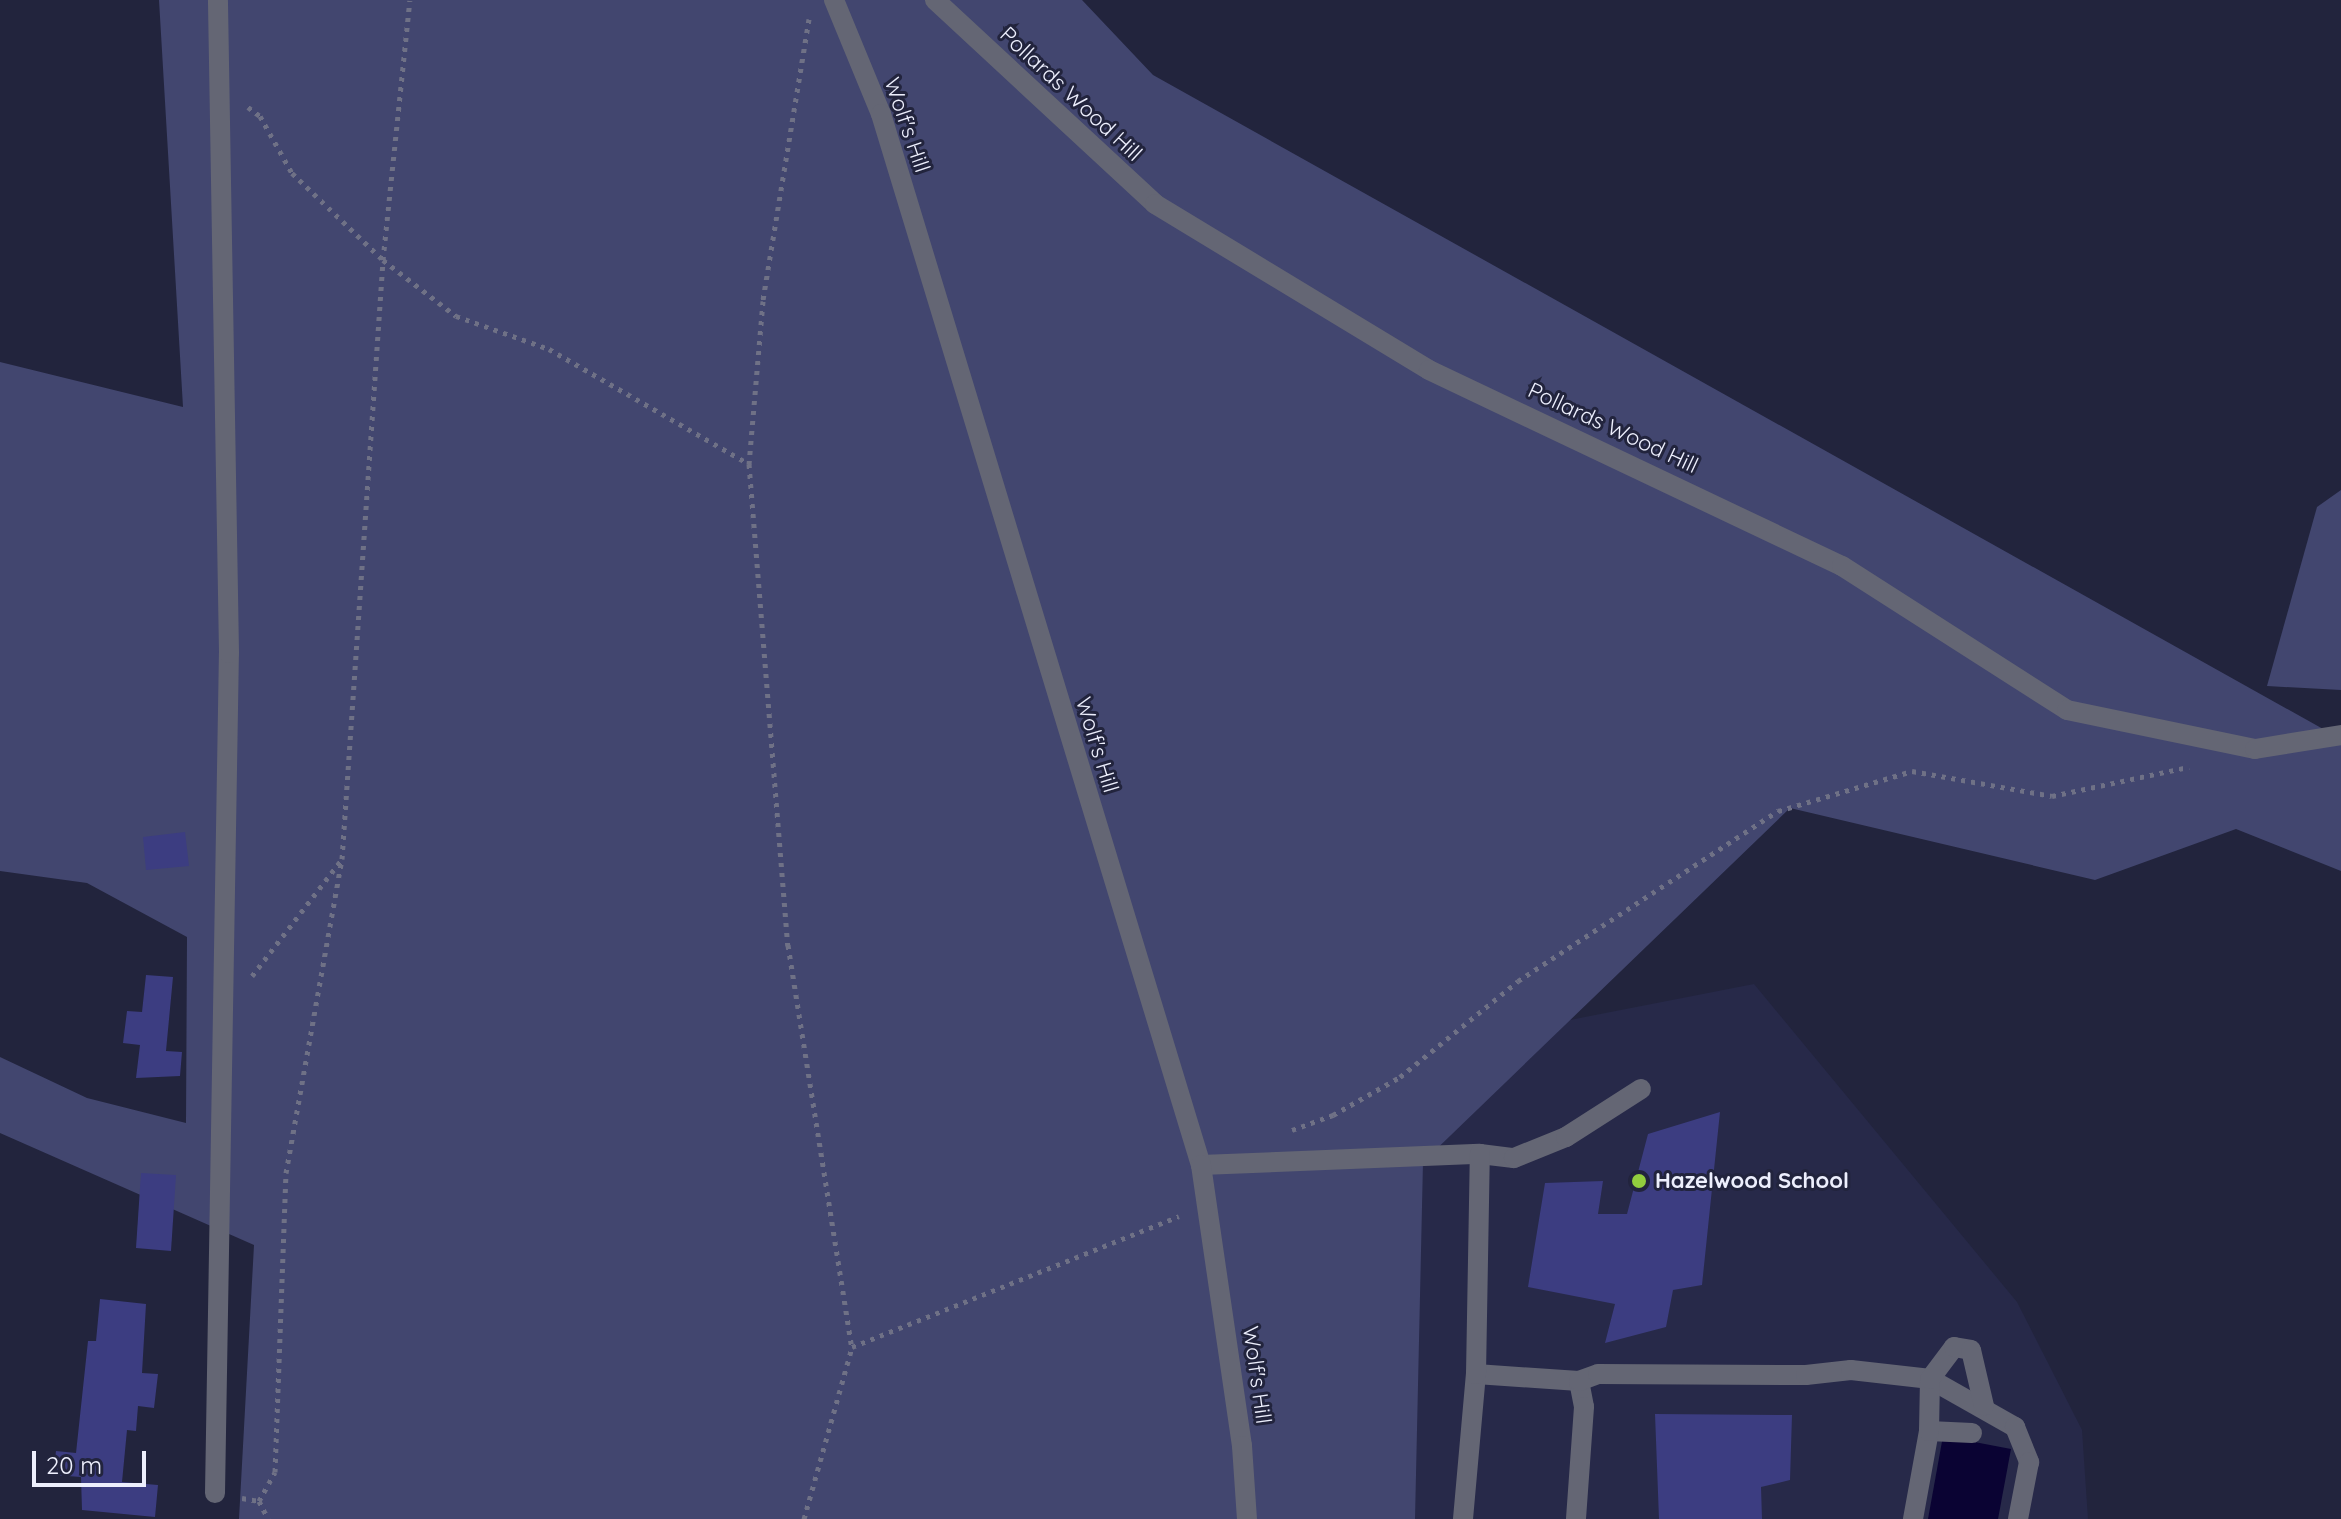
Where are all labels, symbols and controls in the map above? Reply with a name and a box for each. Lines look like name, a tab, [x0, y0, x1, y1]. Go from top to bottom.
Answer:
street label: Pollards Wood Hill	[994, 21, 1148, 167]
street label: Wolf's Hill	[878, 74, 936, 176]
street label: Pollards Wood Hill	[1524, 377, 1702, 479]
street label: Wolf's Hill	[1070, 694, 1124, 796]
place label: Hazelwood School	[1655, 1168, 1849, 1194]
marker: Hazelwood School	[1630, 1172, 1648, 1190]
street label: Wolf's Hill	[1237, 1324, 1277, 1426]
scale bar	[36, 1435, 150, 1485]
text: 20 m	[46, 1450, 102, 1480]

